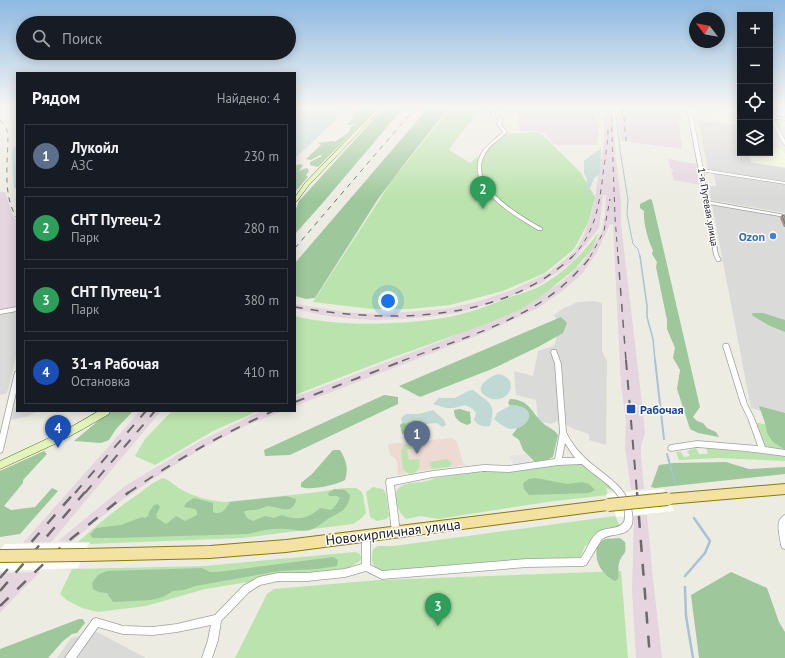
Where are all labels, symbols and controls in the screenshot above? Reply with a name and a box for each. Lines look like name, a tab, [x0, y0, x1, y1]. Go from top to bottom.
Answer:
north arrow	[689, 12, 725, 48]
map controls	[737, 12, 773, 156]
button: +	[737, 12, 773, 48]
search box	[16, 16, 296, 60]
icon: search	[30, 27, 52, 49]
text: Поиск	[62, 29, 102, 48]
button: −	[737, 48, 773, 84]
button: locate	[737, 84, 773, 120]
text: Рядом	[32, 87, 80, 109]
text: Найдено: 4	[217, 90, 280, 107]
button: layers	[737, 120, 773, 156]
text: Лукойл	[71, 138, 119, 157]
text: 1	[42, 148, 50, 165]
text: 230 m	[244, 148, 279, 165]
text: АЗС	[71, 157, 93, 174]
street label: 1-я Путевая улица	[695, 167, 721, 247]
pin: 2	[470, 176, 496, 209]
text: СНТ Путеец-2	[71, 210, 162, 229]
text: 2	[42, 220, 50, 237]
text: 280 m	[244, 220, 279, 237]
text: Парк	[71, 229, 99, 246]
place label: Ozon	[739, 229, 765, 244]
marker: Ozon	[768, 231, 778, 241]
text: СНТ Путеец-1	[71, 282, 162, 301]
your location	[378, 291, 398, 311]
text: 3	[42, 292, 50, 309]
text: 380 m	[244, 292, 279, 309]
text: Парк	[71, 301, 99, 318]
text: 31-я Рабочая	[71, 354, 159, 373]
text: 4	[42, 364, 50, 381]
text: 410 m	[244, 364, 279, 381]
text: Остановка	[71, 373, 130, 390]
place label: Рабочая	[640, 402, 683, 417]
marker: Рабочая	[625, 403, 637, 415]
pin: 4	[45, 415, 71, 448]
pin: 1	[404, 421, 430, 454]
street label: Новокирпичная улица	[324, 515, 462, 549]
pin: 3	[425, 593, 451, 626]

